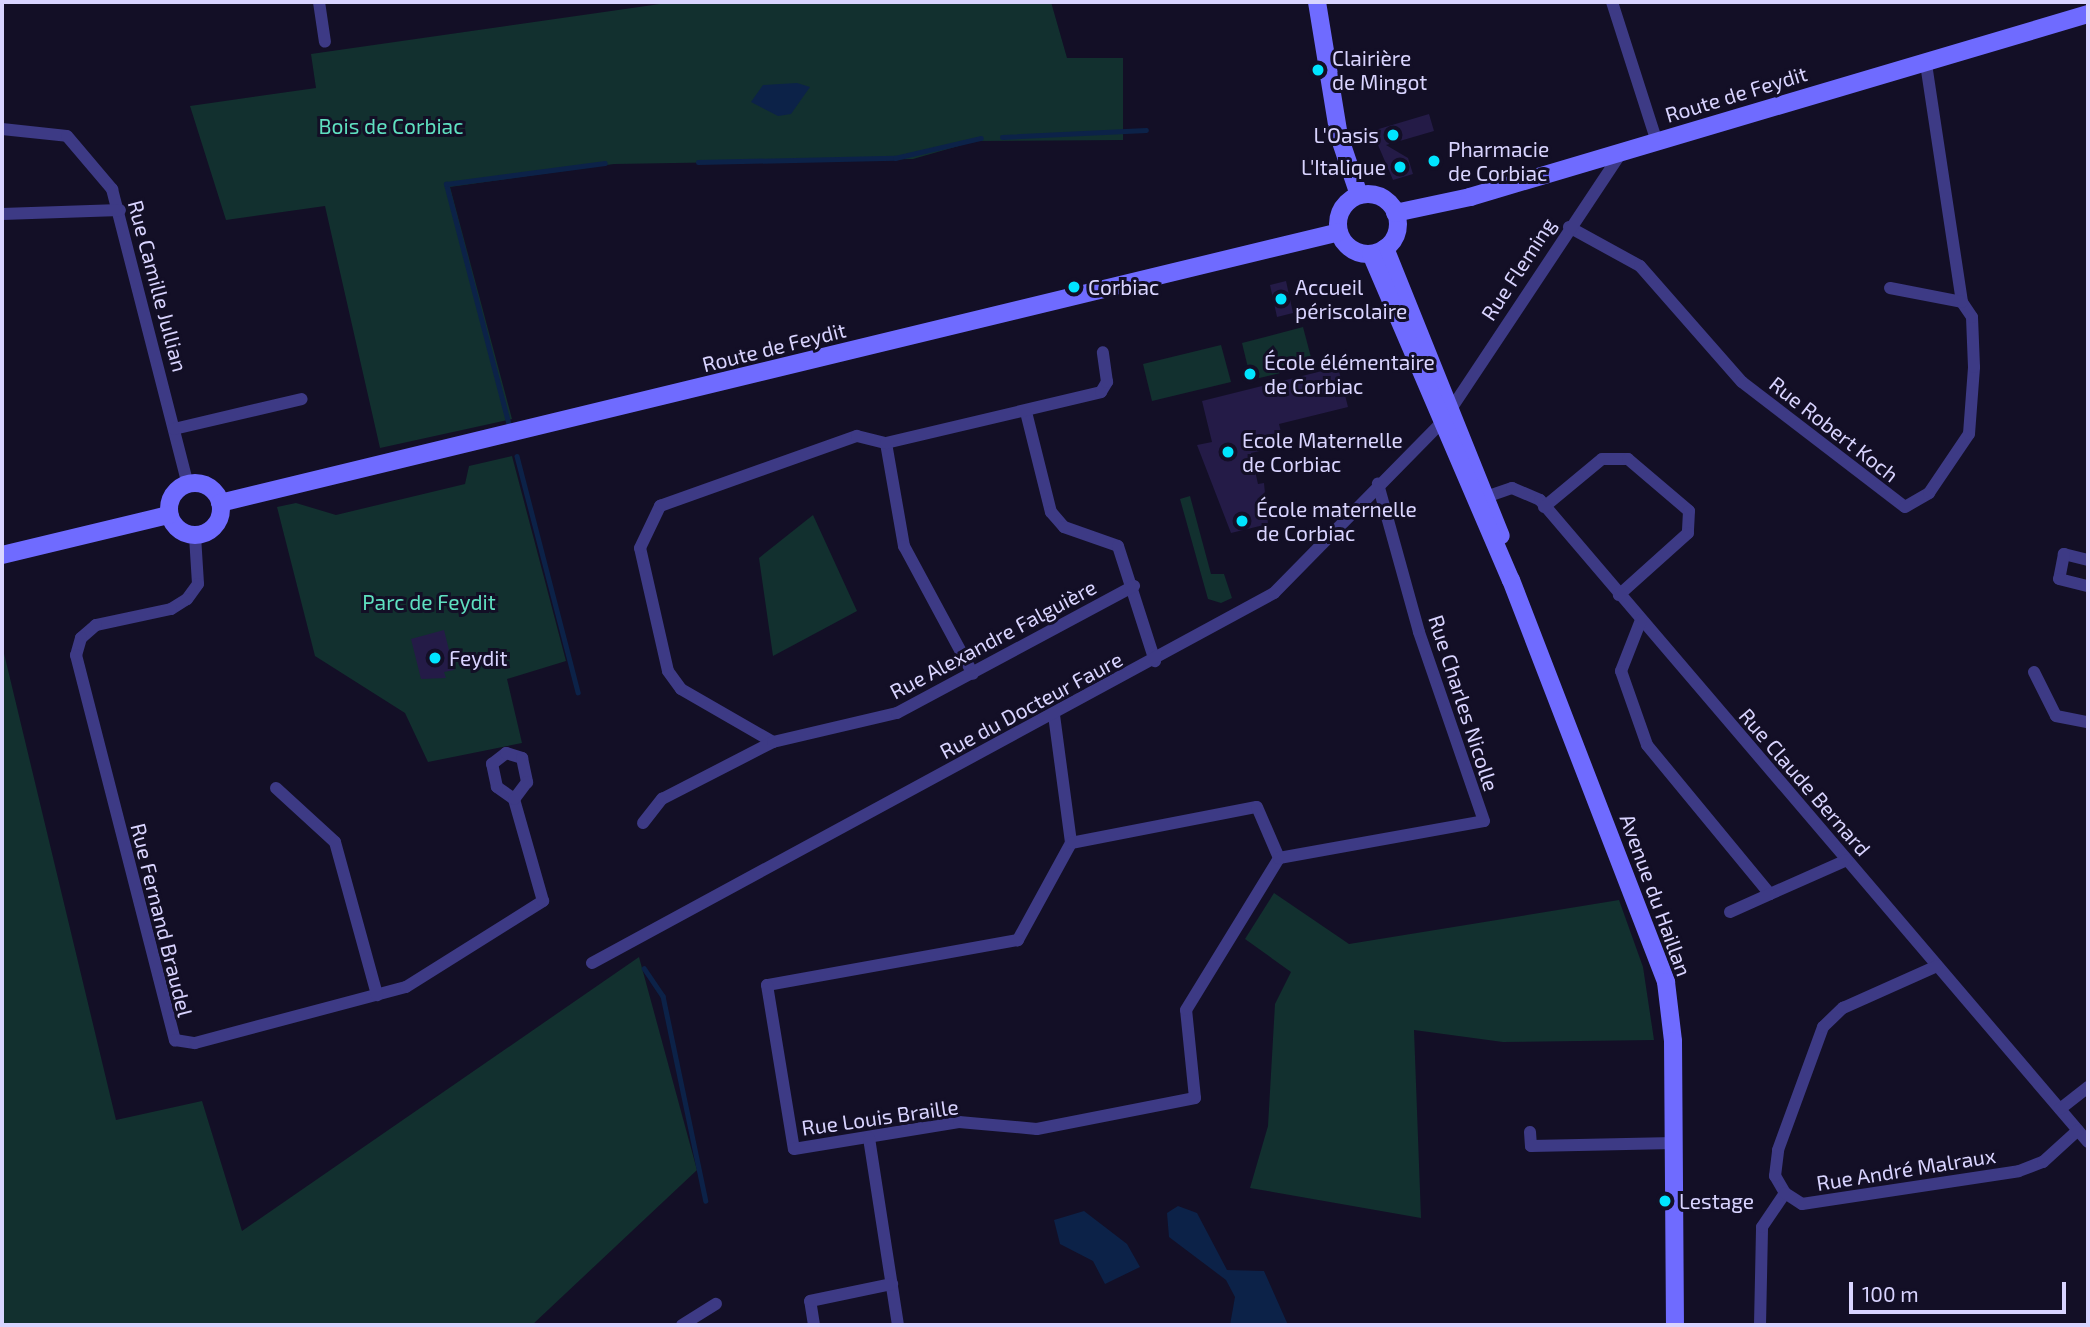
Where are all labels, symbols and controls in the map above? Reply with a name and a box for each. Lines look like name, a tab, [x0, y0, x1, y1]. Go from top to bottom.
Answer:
place label: Clairière de Mingot	[1332, 45, 1427, 95]
street label: Route de Feydit	[1662, 60, 1810, 128]
marker: Clairière de Mingot	[1310, 62, 1326, 78]
park label: Bois de Corbiac	[319, 113, 463, 139]
place label: L'Oasis	[1314, 122, 1379, 148]
marker: L'Oasis	[1385, 127, 1401, 143]
place label: Pharmacie de Corbiac	[1448, 136, 1549, 186]
marker: Pharmacie de Corbiac	[1426, 153, 1442, 169]
place label: L'Italique	[1301, 154, 1386, 180]
marker: L'Italique	[1392, 159, 1408, 175]
street label: Rue Camille Jullian	[123, 197, 193, 375]
street label: Rue Fleming	[1475, 213, 1561, 325]
place label: Corbiac	[1088, 274, 1159, 300]
place label: Accueil périscolaire	[1295, 274, 1407, 324]
marker: Corbiac	[1066, 279, 1082, 295]
marker: Accueil périscolaire	[1273, 291, 1289, 307]
street label: Route de Feydit	[700, 317, 848, 377]
place label: École élémentaire de Corbiac	[1264, 349, 1435, 399]
marker: École élémentaire de Corbiac	[1242, 366, 1258, 382]
street label: Rue Robert Koch	[1765, 371, 1903, 487]
place label: Ecole Maternelle de Corbiac	[1242, 427, 1403, 477]
marker: Ecole Maternelle de Corbiac	[1220, 444, 1236, 460]
place label: École maternelle de Corbiac	[1256, 496, 1417, 546]
marker: École maternelle de Corbiac	[1234, 513, 1250, 529]
street label: Rue Alexandre Falguière	[885, 574, 1101, 704]
park label: Parc de Feydit	[362, 589, 496, 615]
street label: Rue Charles Nicolle	[1424, 612, 1504, 794]
place label: Feydit	[449, 645, 507, 671]
street label: Rue du Docteur Faure	[935, 646, 1127, 764]
marker: Feydit	[427, 650, 443, 666]
street label: Rue Claude Bernard	[1734, 703, 1876, 861]
street label: Avenue du Haillan	[1615, 810, 1697, 980]
street label: Rue Fernand Braudel	[126, 821, 198, 1019]
street label: Rue Louis Braille	[800, 1094, 960, 1140]
street label: Rue André Malraux	[1814, 1142, 1998, 1196]
place label: Lestage	[1679, 1188, 1754, 1214]
marker: Lestage	[1657, 1193, 1673, 1209]
scale bar	[1852, 1268, 2069, 1312]
text: 100 m	[1862, 1281, 1919, 1306]

